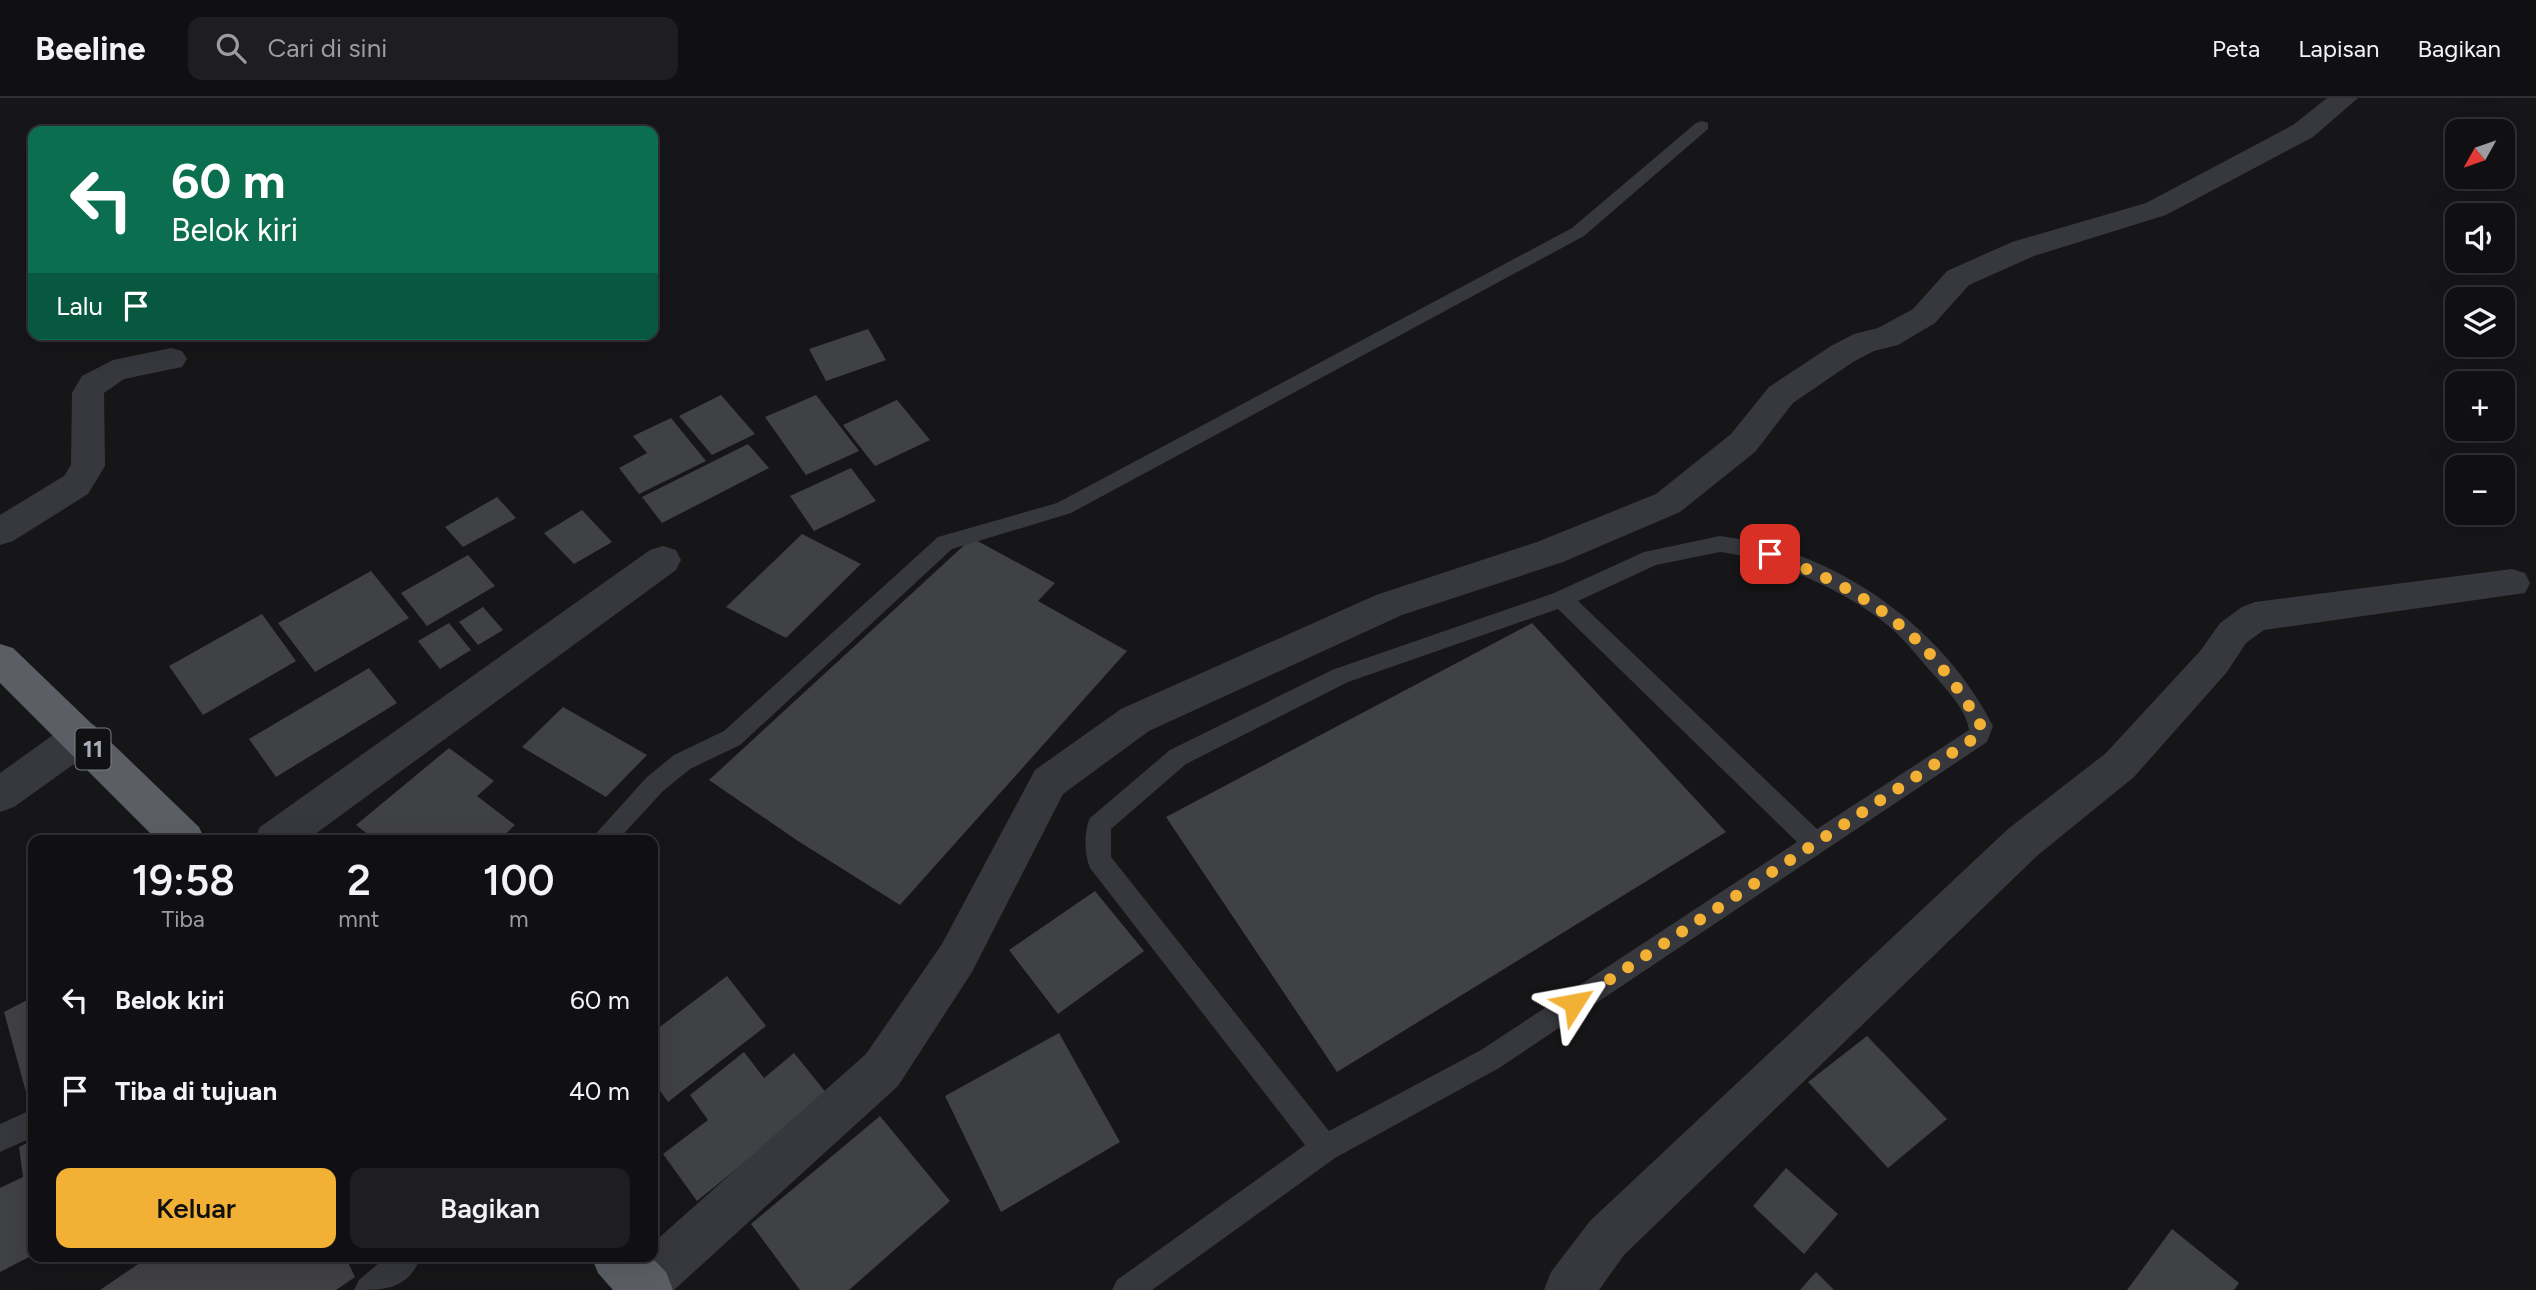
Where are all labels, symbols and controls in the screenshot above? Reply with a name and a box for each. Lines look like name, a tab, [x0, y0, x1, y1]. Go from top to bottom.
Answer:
search box	[188, 17, 678, 80]
text: Beeline	[35, 29, 146, 68]
icon: search	[212, 29, 250, 67]
text: Cari di sini	[268, 32, 387, 64]
text: Peta	[2212, 34, 2260, 63]
text: Lapisan	[2298, 34, 2379, 63]
text: Bagikan	[2417, 34, 2501, 63]
north arrow	[2445, 119, 2515, 189]
map controls	[2445, 119, 2515, 525]
text: 60 m	[171, 151, 286, 210]
icon: left	[56, 154, 147, 245]
button: sound	[2445, 203, 2515, 273]
text: Belok kiri	[171, 211, 298, 249]
icon: arrive	[117, 287, 155, 325]
button: layers	[2445, 287, 2515, 357]
text: Lalu	[56, 290, 103, 322]
button: +	[2445, 371, 2515, 441]
button: −	[2445, 455, 2515, 525]
pin	[1740, 524, 1800, 584]
icon: arrive	[1751, 535, 1789, 573]
road number: 11	[76, 728, 110, 770]
text: 19:58	[131, 855, 235, 906]
text: 2	[347, 855, 371, 906]
text: 100	[483, 855, 555, 906]
text: Tiba	[162, 905, 205, 933]
text: mnt	[338, 905, 379, 933]
text: m	[509, 905, 528, 933]
position arrow	[1537, 966, 1611, 1040]
icon: left	[56, 981, 94, 1019]
text: Belok kiri	[115, 984, 224, 1016]
text: 60 m	[570, 984, 630, 1016]
icon: arrive	[56, 1072, 94, 1110]
text: Tiba di tujuan	[115, 1075, 277, 1107]
text: 40 m	[569, 1075, 630, 1107]
button: Keluar	[56, 1168, 336, 1248]
button: Bagikan	[350, 1168, 630, 1248]

